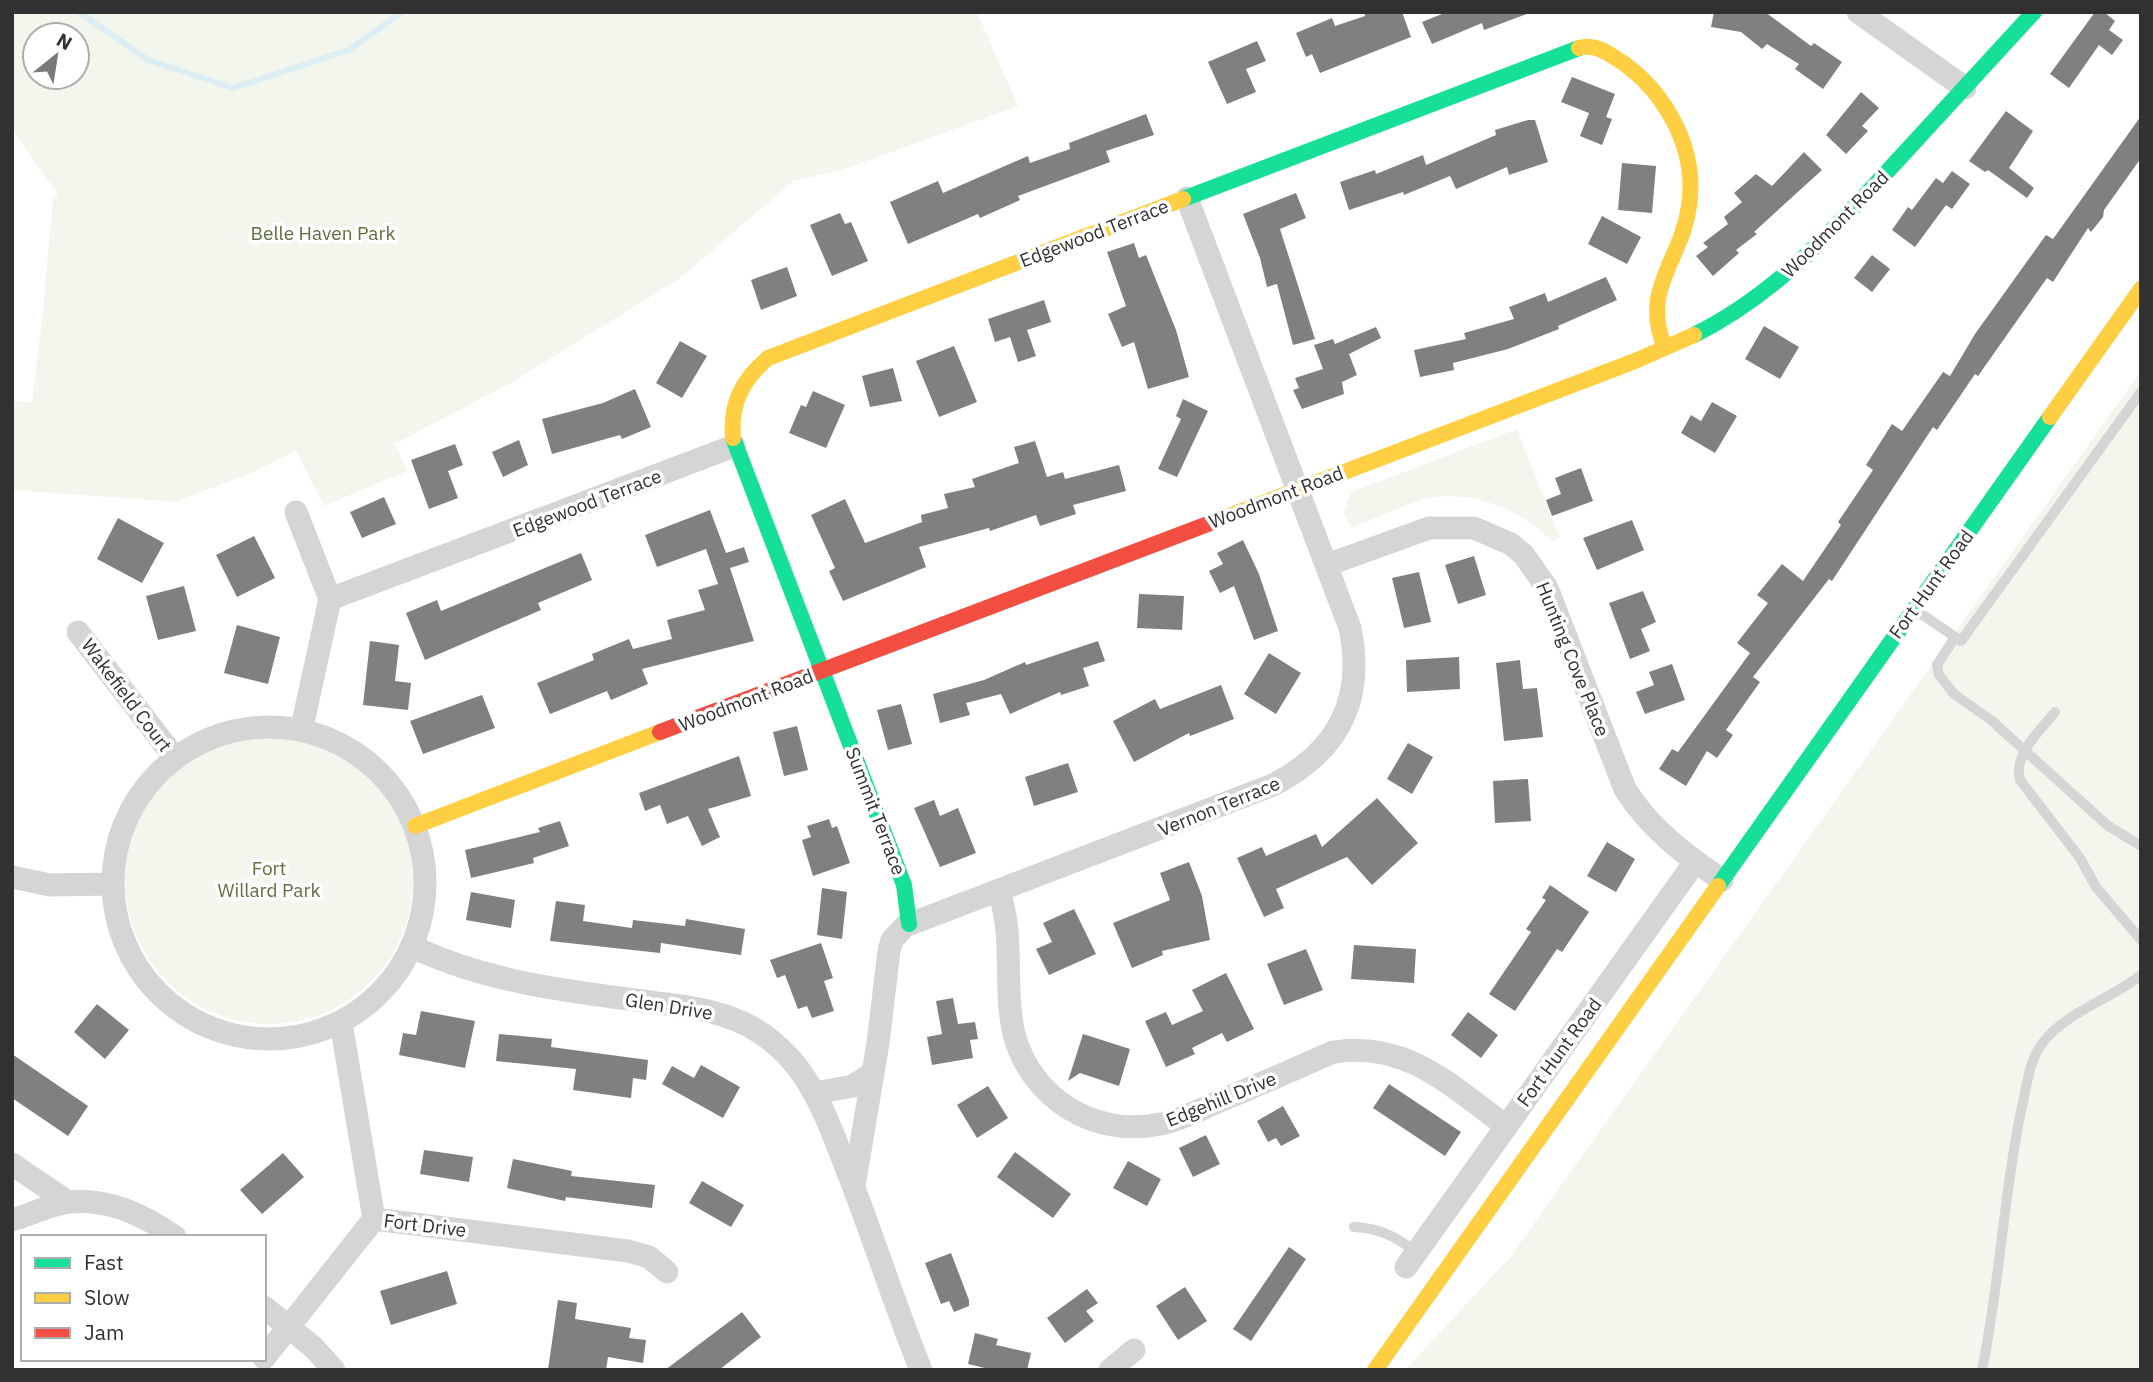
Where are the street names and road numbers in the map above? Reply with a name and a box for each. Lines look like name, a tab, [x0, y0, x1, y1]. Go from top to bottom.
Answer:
street label: Woodmont Road	[1776, 165, 1894, 283]
street label: Edgewood Terrace	[1016, 194, 1172, 272]
street label: Woodmont Road	[1206, 460, 1346, 534]
street label: Edgewood Terrace	[509, 464, 665, 542]
street label: Fort Hunt Road	[1883, 525, 1979, 643]
street label: Hunting Cove Place	[1531, 578, 1615, 740]
street label: Wakefield Court	[77, 634, 177, 756]
street label: Woodmont Road	[676, 663, 816, 737]
street label: Summit Terrace	[841, 744, 911, 878]
street label: Vernon Terrace	[1155, 771, 1283, 841]
street label: Glen Drive	[624, 987, 714, 1025]
street label: Fort Hunt Road	[1511, 993, 1607, 1111]
street label: Edgehill Drive	[1162, 1066, 1280, 1132]
street label: Fort Drive	[382, 1208, 468, 1242]

